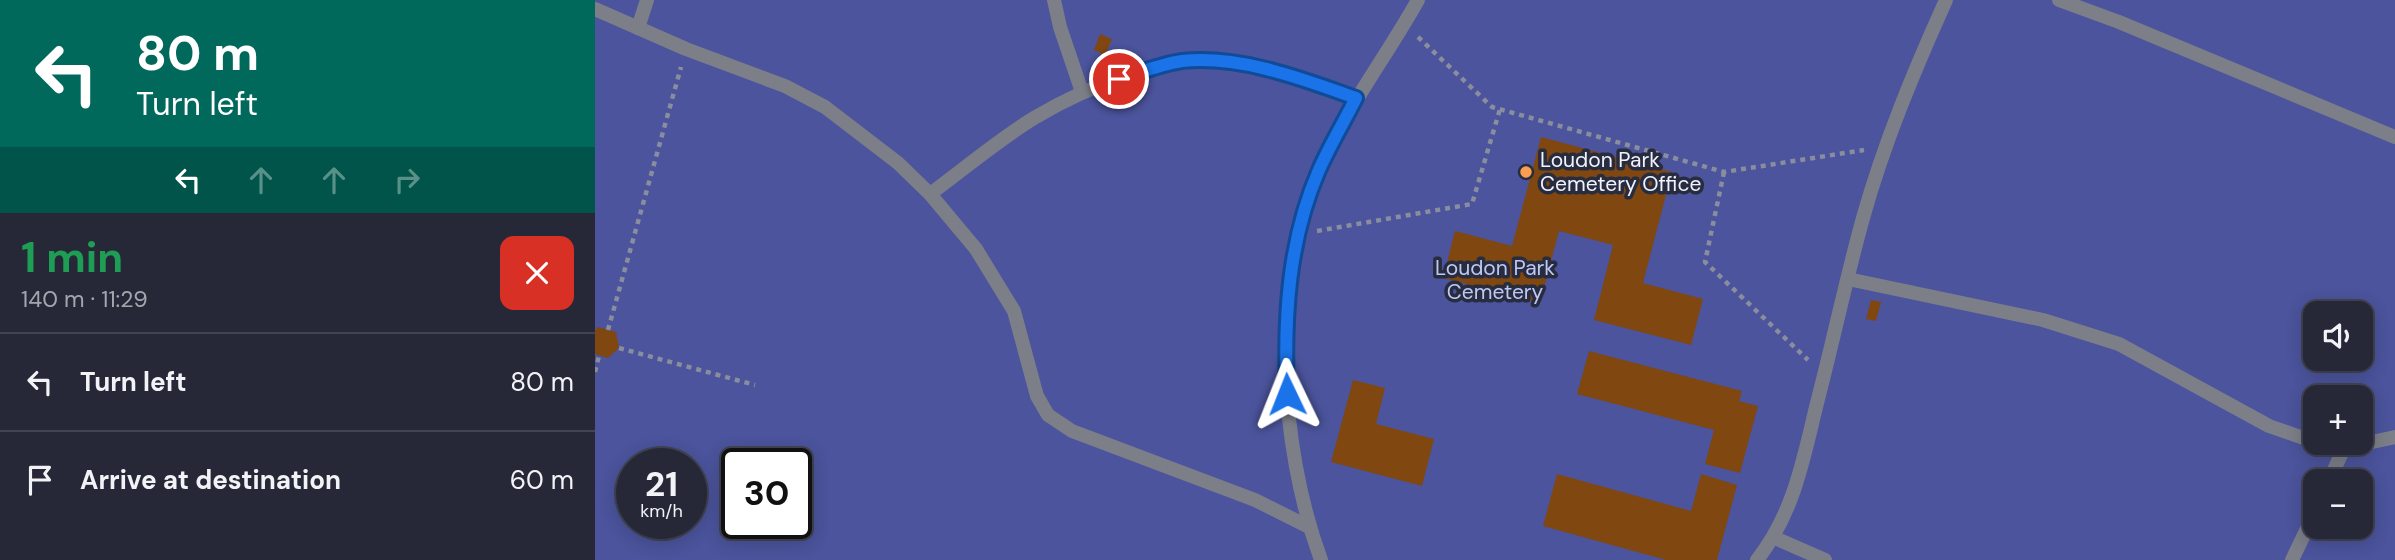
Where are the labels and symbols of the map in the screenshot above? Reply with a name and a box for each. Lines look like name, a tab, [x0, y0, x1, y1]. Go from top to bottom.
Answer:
pin	[1089, 49, 1149, 109]
place label: Loudon Park Cemetery Office	[1540, 146, 1701, 198]
marker: Loudon Park Cemetery Office	[1518, 164, 1534, 180]
park label: Loudon Park Cemetery	[1435, 254, 1555, 306]
position arrow	[1250, 357, 1324, 431]
speed limit sign: 30	[721, 448, 812, 539]

